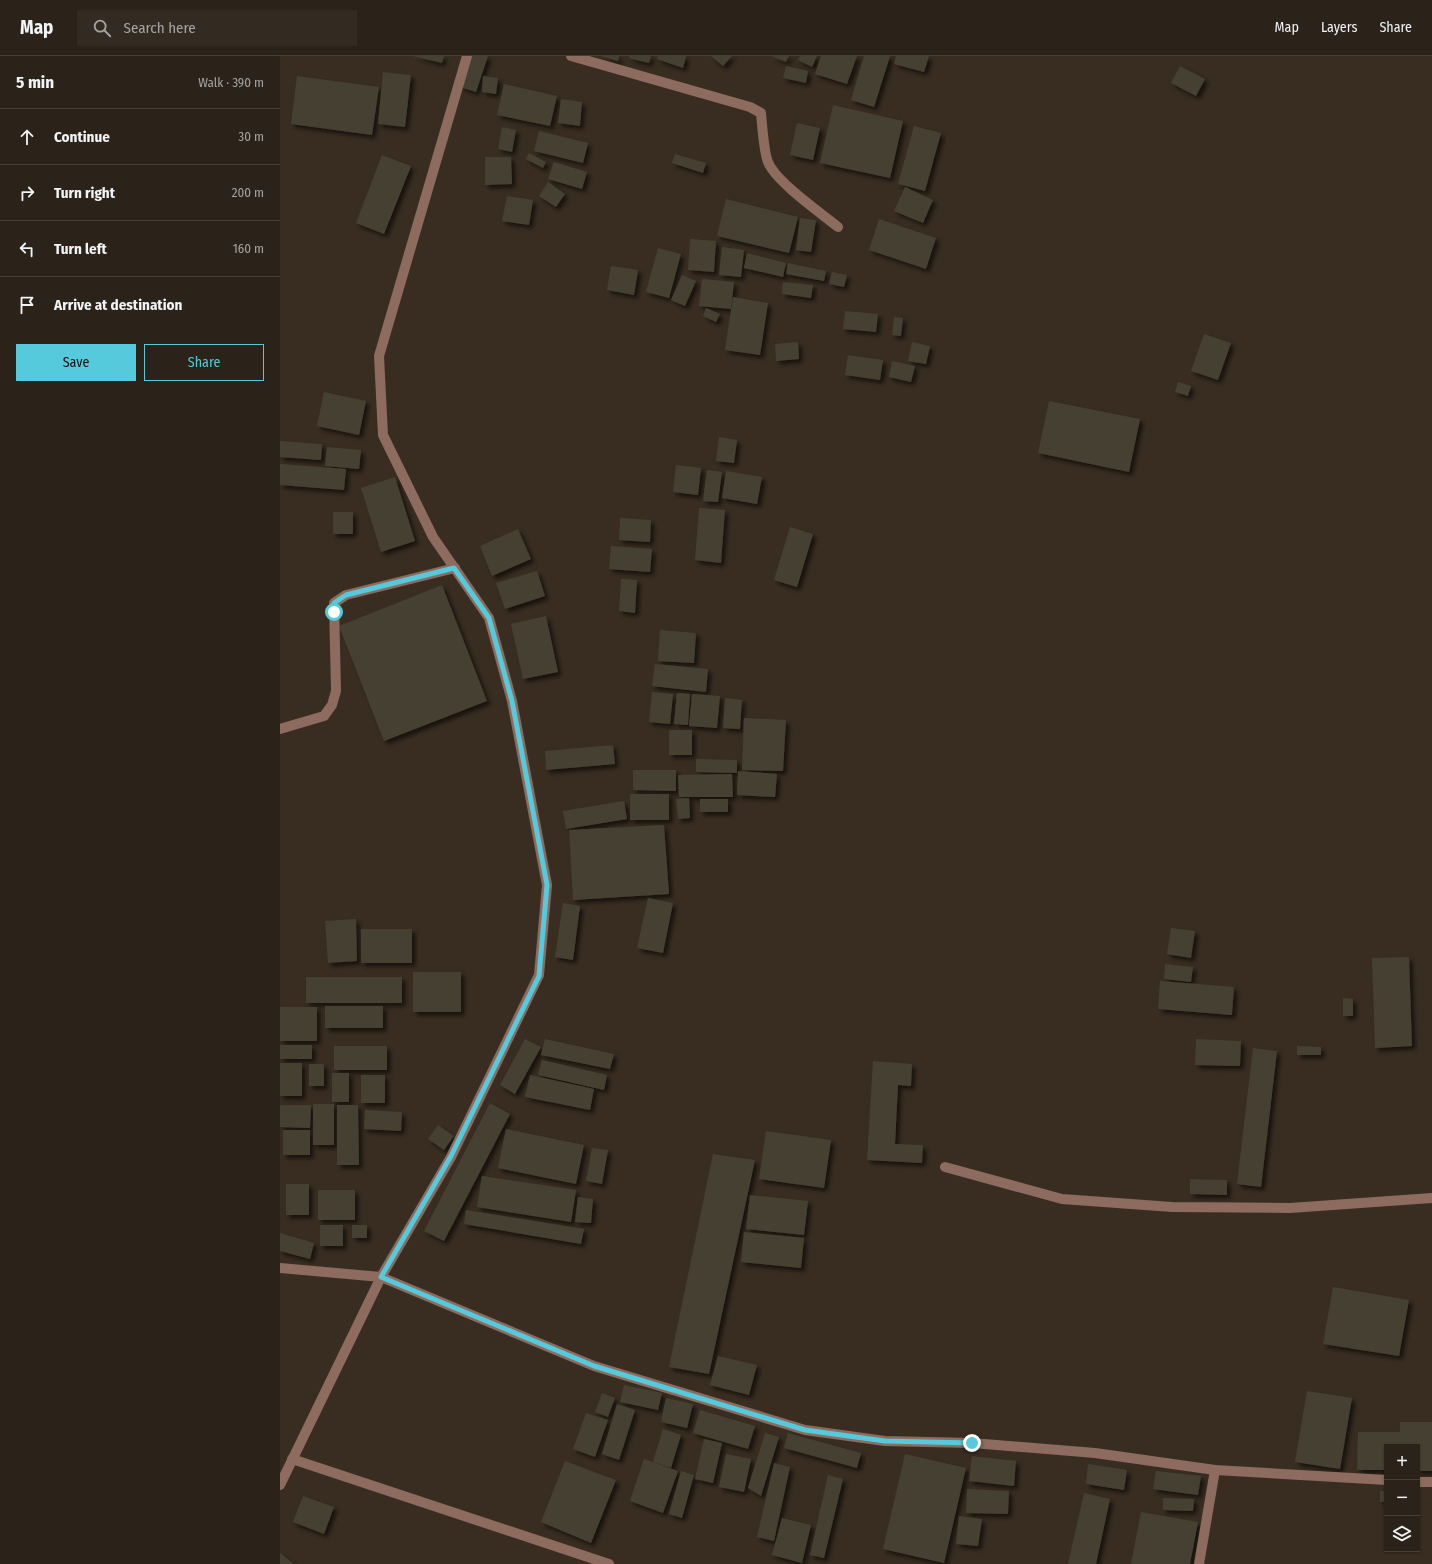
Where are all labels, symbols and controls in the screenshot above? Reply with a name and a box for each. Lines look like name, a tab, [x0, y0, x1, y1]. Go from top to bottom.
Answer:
search box	[77, 10, 357, 46]
text: Map	[20, 16, 53, 39]
icon: search	[91, 17, 113, 39]
text: Search here	[123, 19, 196, 37]
text: Map	[1275, 19, 1299, 36]
text: Layers	[1321, 19, 1357, 36]
text: Share	[1379, 19, 1412, 36]
text: 5 min	[16, 72, 54, 93]
text: Walk · 390 m	[198, 75, 264, 90]
icon: ahead	[16, 126, 38, 148]
text: Continue	[54, 128, 110, 146]
text: 30 m	[238, 129, 264, 144]
icon: right	[16, 182, 38, 204]
text: Turn right	[54, 184, 115, 202]
text: 200 m	[232, 185, 264, 200]
icon: left	[16, 238, 38, 260]
text: Turn left	[54, 240, 107, 258]
text: 160 m	[233, 241, 264, 256]
icon: arrive	[16, 294, 38, 316]
text: Arrive at destination	[54, 296, 182, 314]
button: Save	[16, 344, 136, 381]
button: Share	[144, 344, 264, 381]
route start	[325, 603, 343, 621]
route end	[963, 1434, 981, 1452]
map controls	[1384, 1444, 1420, 1552]
button: +	[1384, 1444, 1420, 1480]
button: −	[1384, 1480, 1420, 1516]
button: layers	[1384, 1516, 1420, 1552]

